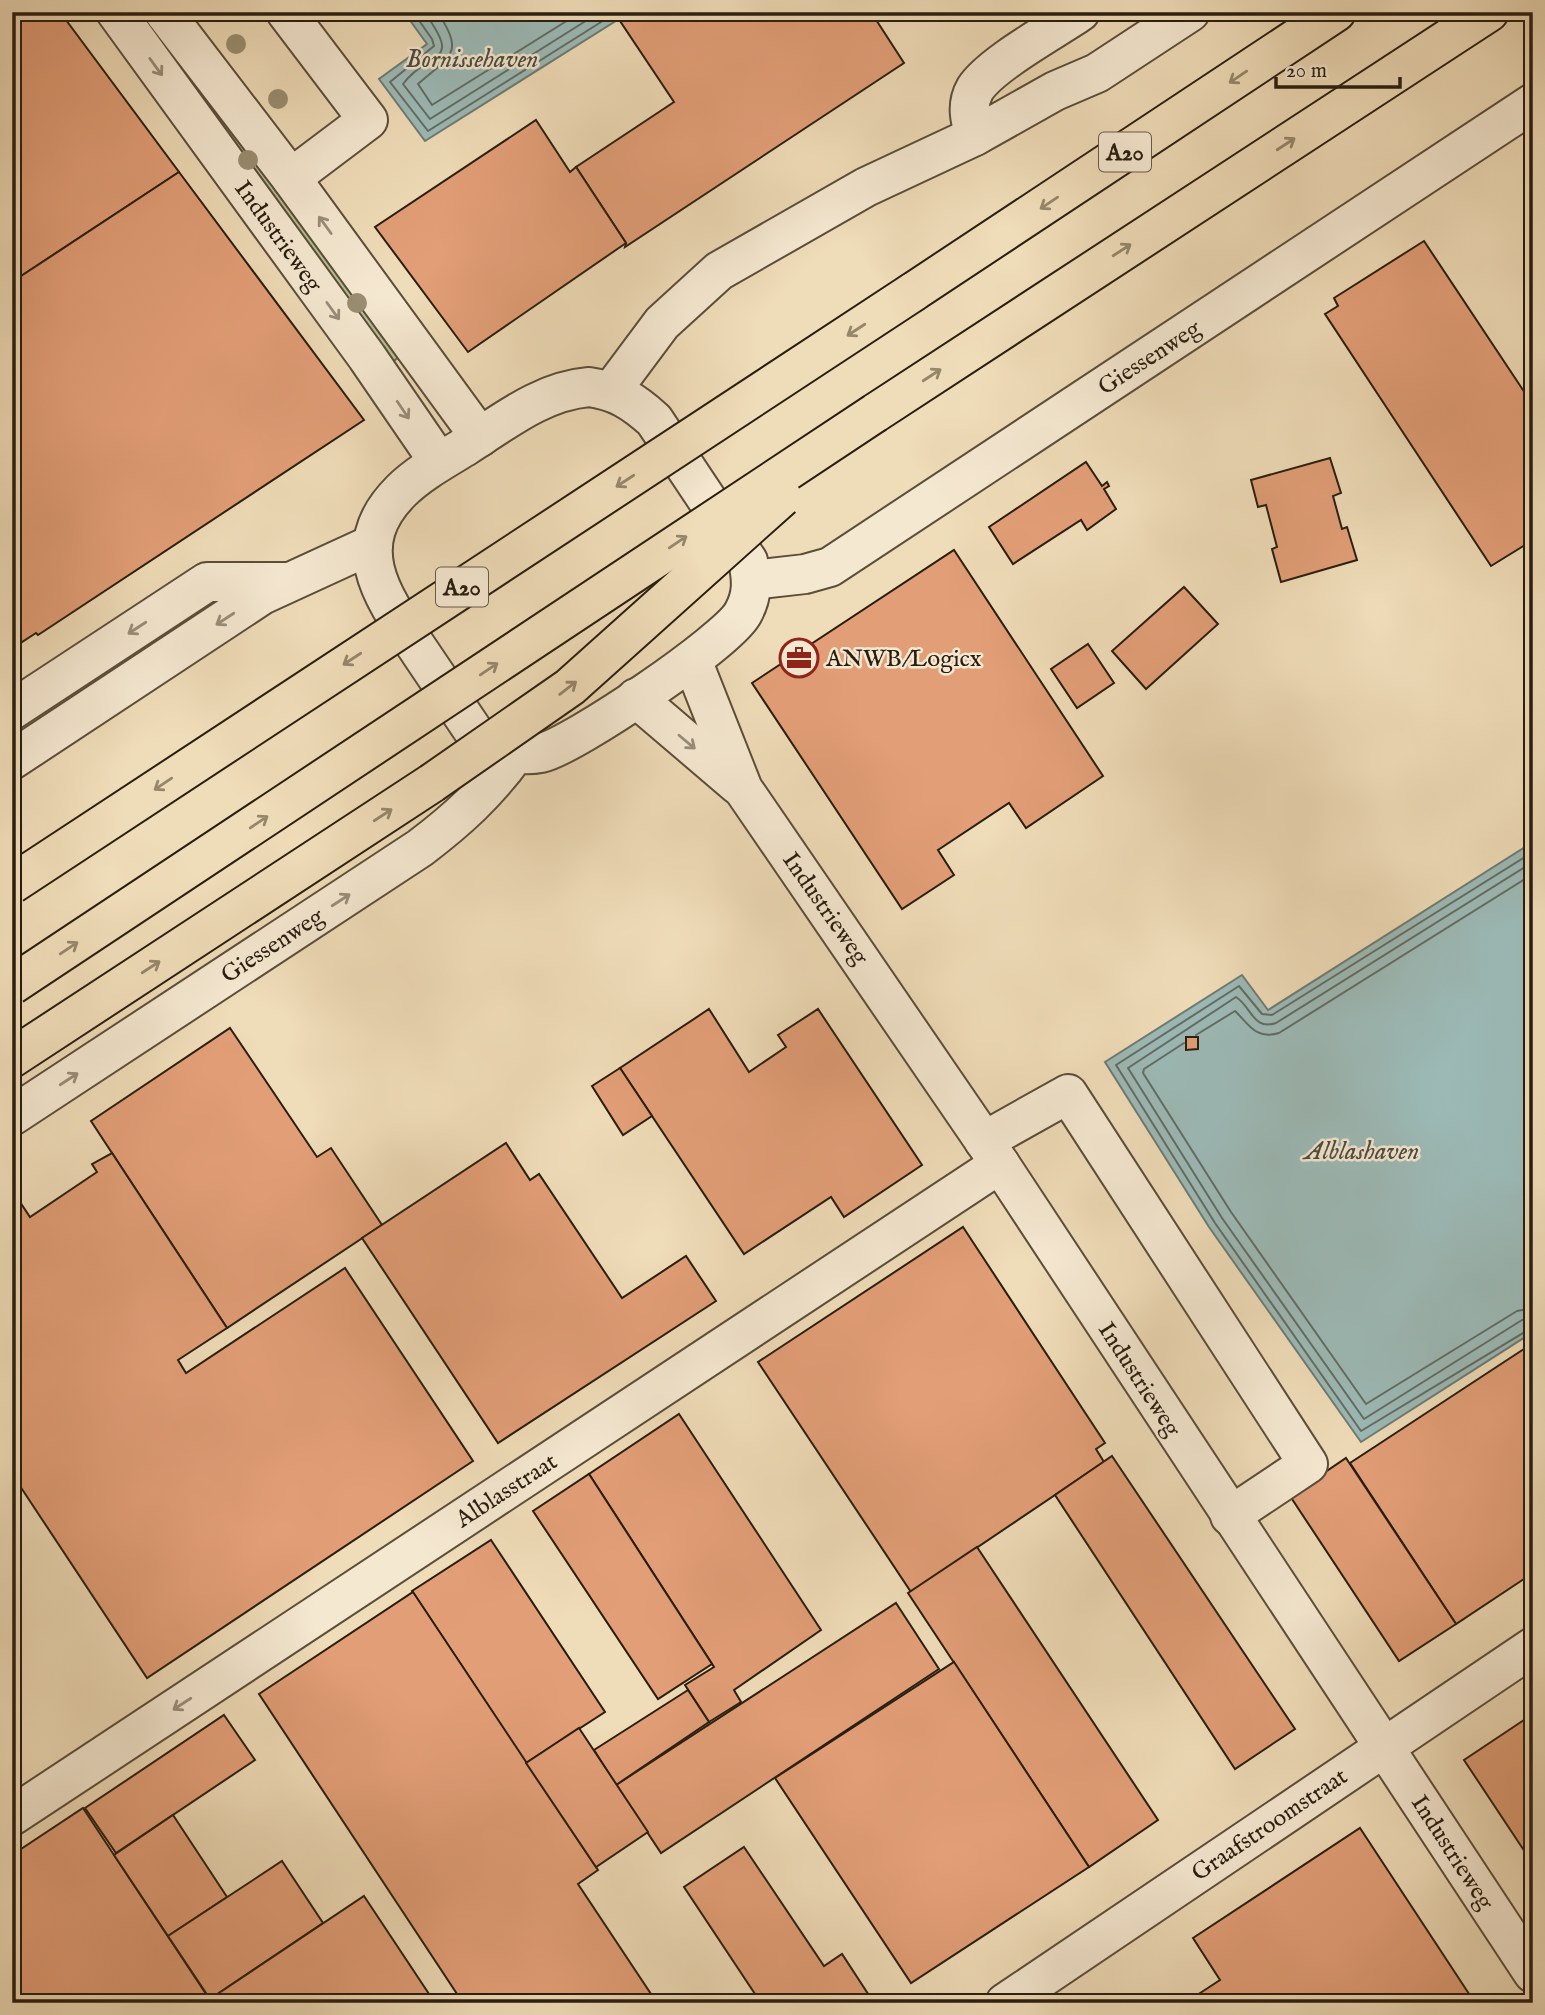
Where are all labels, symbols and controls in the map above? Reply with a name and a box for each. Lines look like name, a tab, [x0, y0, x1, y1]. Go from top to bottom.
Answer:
water label: Bornissehaven	[405, 43, 539, 76]
scale bar	[1276, 46, 1400, 90]
one-way arrow	[149, 57, 164, 76]
text: 20 m	[1286, 58, 1327, 85]
one-way arrow	[1229, 70, 1249, 84]
road number: A20	[1099, 132, 1151, 172]
one-way arrow	[1275, 136, 1295, 150]
street label: Industrieweg	[227, 175, 329, 300]
one-way arrow	[1039, 196, 1059, 210]
one-way arrow	[318, 216, 332, 235]
one-way arrow	[1112, 243, 1131, 258]
one-way arrow	[326, 301, 341, 320]
street label: Giessenweg	[1093, 313, 1208, 403]
one-way arrow	[847, 323, 867, 337]
one-way arrow	[922, 368, 941, 383]
one-way arrow	[396, 400, 410, 419]
one-way arrow	[616, 473, 635, 488]
one-way arrow	[668, 535, 687, 550]
road number: A20	[436, 568, 488, 607]
one-way arrow	[216, 613, 236, 627]
one-way arrow	[127, 621, 147, 635]
office icon: ANWB/Logicx	[778, 637, 820, 679]
place label: ANWB/Logicx	[825, 644, 982, 675]
one-way arrow	[343, 651, 362, 666]
one-way arrow	[479, 662, 498, 676]
one-way arrow	[558, 680, 577, 695]
one-way arrow	[678, 734, 696, 750]
one-way arrow	[153, 777, 173, 791]
one-way arrow	[372, 808, 392, 822]
one-way arrow	[249, 815, 268, 829]
street label: Industrieweg	[775, 846, 876, 972]
one-way arrow	[331, 893, 350, 907]
street label: Giessenweg	[216, 901, 331, 991]
one-way arrow	[59, 940, 78, 955]
one-way arrow	[141, 960, 161, 974]
one-way arrow	[59, 1072, 78, 1086]
water label: Alblashaven	[1302, 1135, 1419, 1168]
street label: Industrieweg	[1090, 1316, 1188, 1444]
street label: Alblasstraat	[449, 1447, 564, 1536]
one-way arrow	[173, 1696, 192, 1711]
street label: Graafstroomstraat	[1186, 1762, 1354, 1889]
street label: Industrieweg	[1403, 1789, 1501, 1917]

